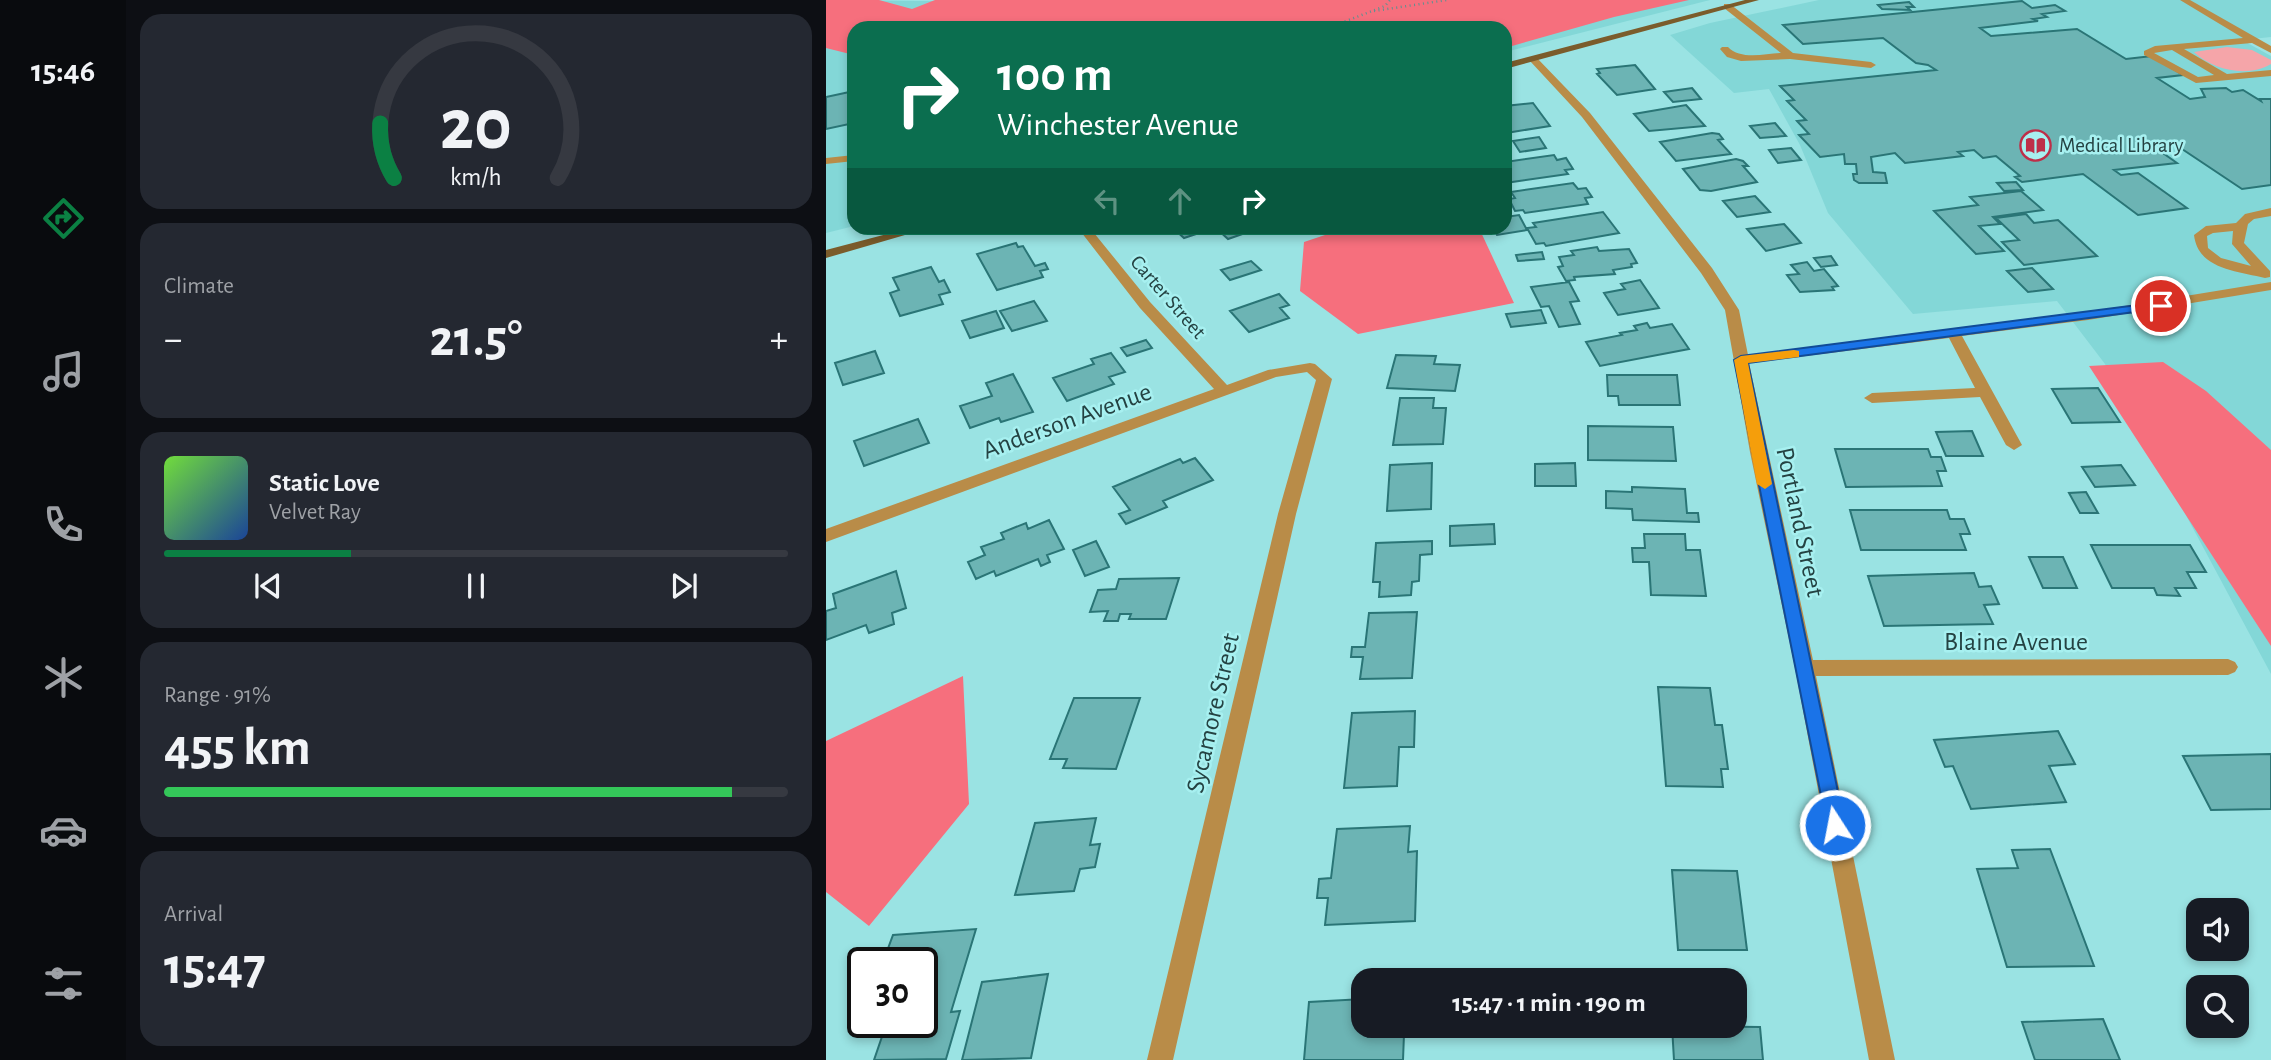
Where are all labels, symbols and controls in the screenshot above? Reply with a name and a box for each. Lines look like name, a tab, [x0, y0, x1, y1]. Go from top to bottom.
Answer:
icon: right	[882, 49, 973, 140]
text: 100 m	[997, 51, 1113, 100]
text: 15:46	[31, 55, 95, 87]
text: 20	[440, 90, 512, 163]
text: Winchester Avenue	[997, 109, 1239, 141]
library icon: Medical Library	[2019, 128, 2053, 162]
place label: Medical Library	[2059, 135, 2184, 156]
text: km/h	[450, 164, 502, 189]
icon: left	[1088, 182, 1126, 220]
icon: ahead	[1161, 182, 1199, 220]
icon: right	[1234, 182, 1272, 220]
icon: directions	[39, 194, 88, 243]
street label: Carter Street	[1126, 251, 1210, 343]
text: Climate	[164, 275, 234, 298]
pin	[2131, 276, 2191, 336]
icon: arrive	[2142, 287, 2180, 325]
text: 21.5°	[430, 313, 522, 365]
text: −	[164, 321, 182, 359]
text: +	[770, 321, 788, 359]
icon: music	[39, 347, 88, 396]
street label: Anderson Avenue	[979, 378, 1155, 464]
street label: Portland Street	[1771, 445, 1829, 599]
text: Static Love	[269, 470, 380, 496]
icon: phone	[39, 500, 88, 549]
text: Velvet Ray	[269, 501, 361, 524]
icon: previous	[249, 567, 287, 605]
icon: pause	[457, 567, 495, 605]
icon: next	[665, 567, 703, 605]
street label: Blaine Avenue	[1944, 629, 2088, 655]
street label: Sycamore Street	[1182, 631, 1244, 795]
icon: climate	[39, 653, 88, 702]
text: Range · 91%	[164, 684, 271, 707]
text: 455 km	[164, 722, 311, 774]
position arrow	[1798, 788, 1872, 862]
icon: car	[39, 806, 88, 855]
map controls	[2186, 898, 2249, 1038]
button: sound	[2186, 898, 2249, 961]
text: Arrival	[164, 903, 223, 926]
text: 15:47	[164, 941, 266, 993]
speed limit sign: 30	[847, 947, 938, 1038]
icon: filters	[39, 959, 88, 1008]
button: search	[2186, 975, 2249, 1038]
text: 15:47 · 1 min · 190 m	[1452, 990, 1646, 1016]

